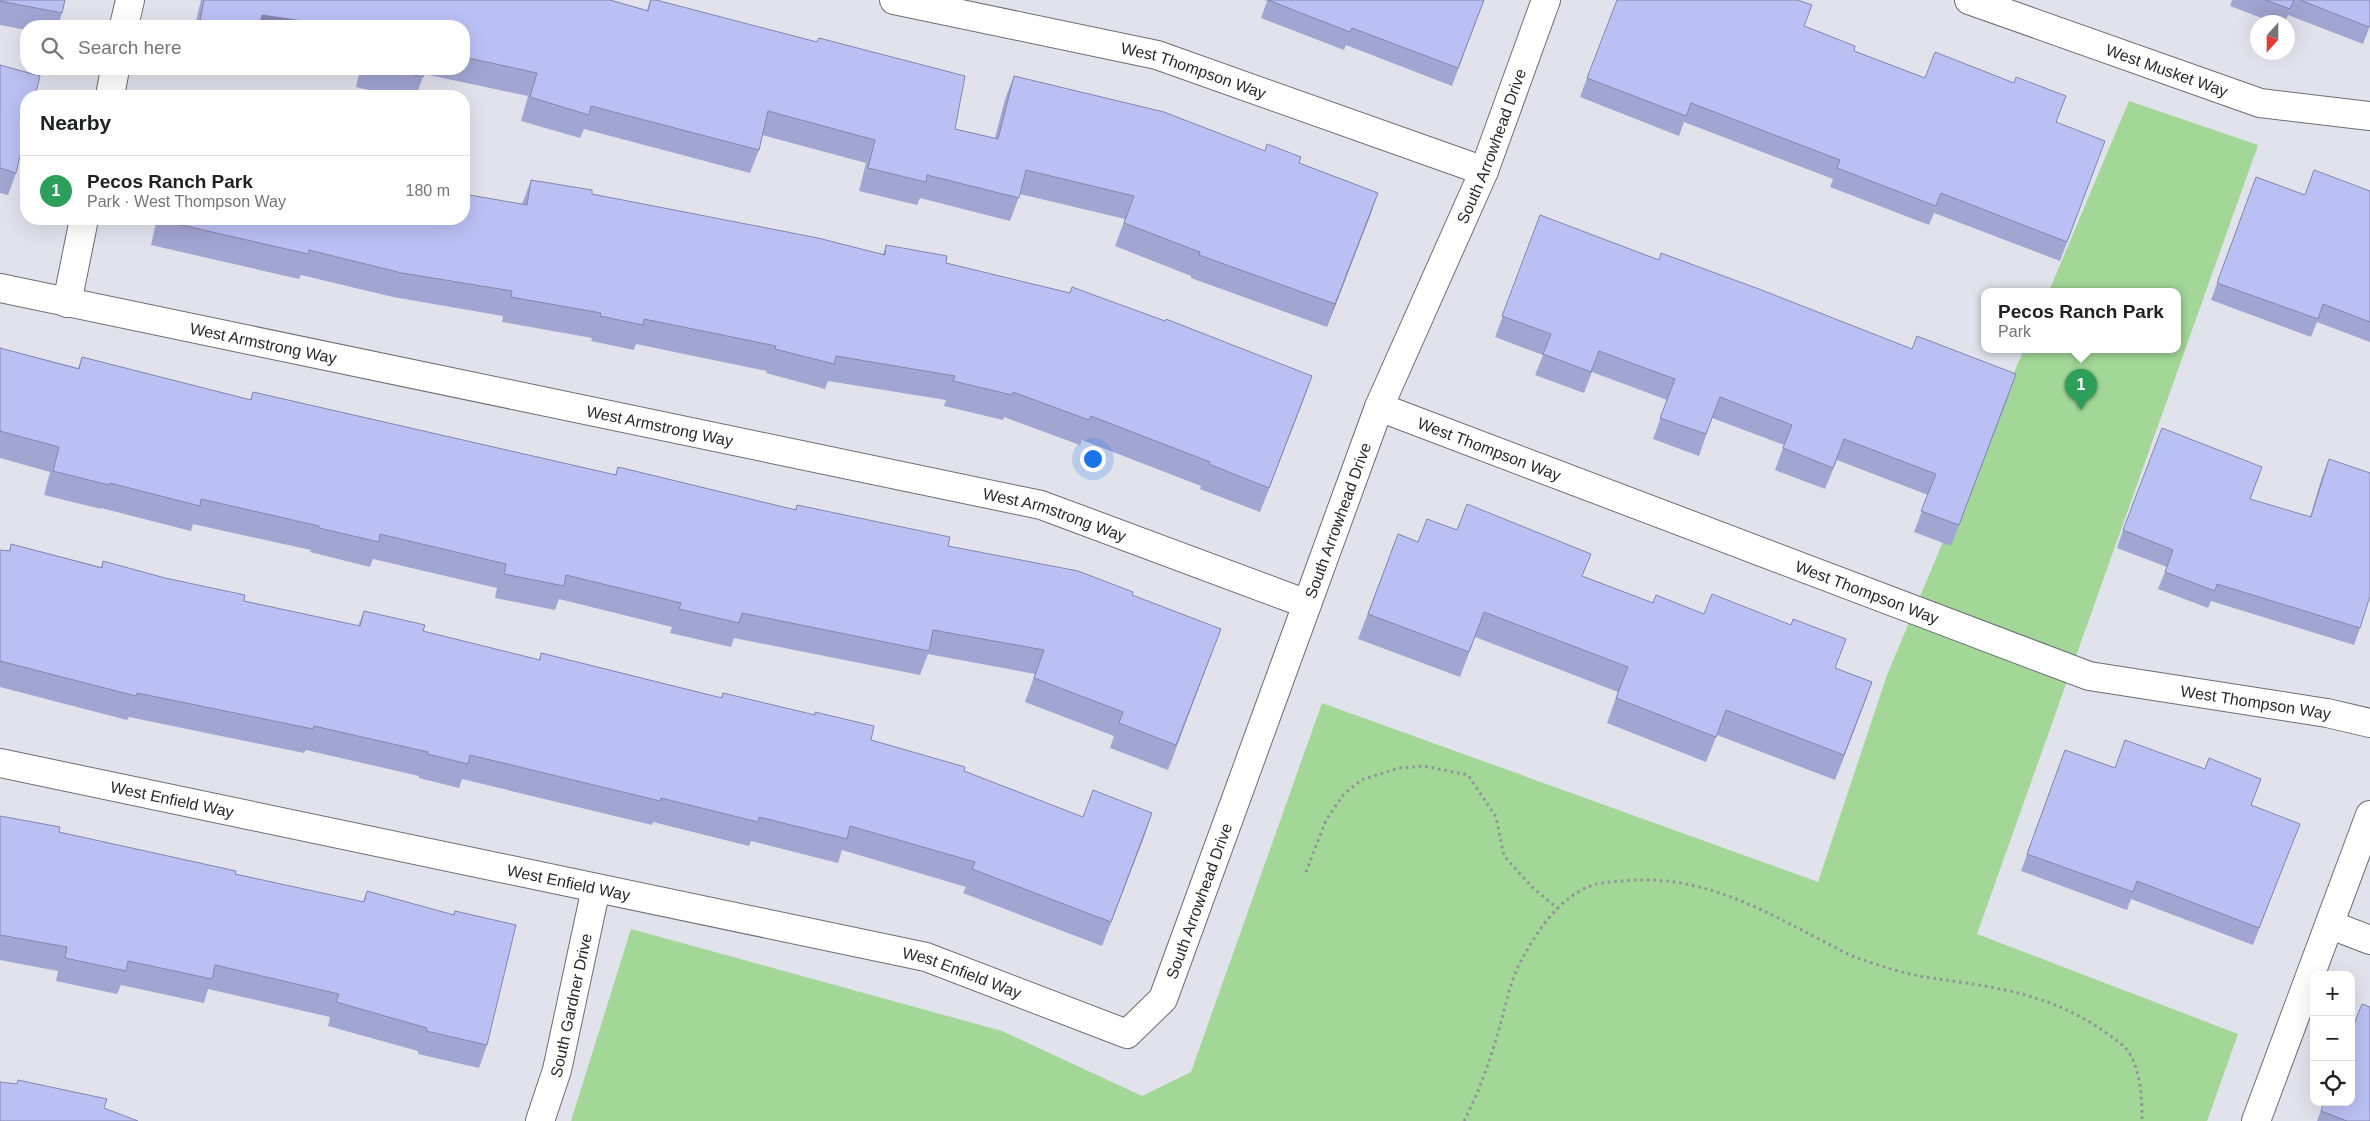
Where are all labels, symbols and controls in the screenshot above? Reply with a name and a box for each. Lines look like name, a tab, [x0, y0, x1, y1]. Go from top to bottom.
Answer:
north arrow	[2250, 15, 2295, 60]
search box	[20, 20, 470, 75]
icon: search	[38, 34, 66, 62]
text: Search here	[78, 37, 182, 58]
street label: West Thompson Way	[1119, 40, 1268, 102]
street label: West Musket Way	[2104, 41, 2230, 100]
street label: South Arrowhead Drive	[1454, 66, 1529, 226]
text: Nearby	[40, 111, 111, 134]
text: Pecos Ranch Park	[87, 171, 253, 192]
text: 1	[52, 182, 60, 199]
text: 180 m	[406, 182, 450, 199]
text: Park · West Thompson Way	[87, 193, 286, 210]
popup	[1981, 288, 2181, 353]
text: Pecos Ranch Park	[1998, 301, 2164, 322]
street label: West Armstrong Way	[188, 320, 338, 367]
text: Park	[1998, 323, 2031, 340]
pin: 1	[2065, 369, 2097, 410]
street label: West Armstrong Way	[585, 402, 735, 450]
street label: West Thompson Way	[1415, 414, 1563, 484]
street label: South Arrowhead Drive	[1302, 440, 1374, 601]
your location	[1080, 446, 1106, 472]
street label: West Armstrong Way	[981, 485, 1128, 545]
street label: West Thompson Way	[1793, 558, 1941, 627]
street label: West Thompson Way	[2179, 682, 2332, 722]
street label: West Enfield Way	[109, 778, 235, 821]
street label: South Arrowhead Drive	[1163, 821, 1236, 981]
street label: West Enfield Way	[505, 861, 632, 904]
street label: South Gardner Drive	[547, 932, 595, 1080]
street label: West Enfield Way	[901, 944, 1024, 1002]
map controls	[2310, 971, 2355, 1106]
button: +	[2310, 971, 2355, 1016]
button: −	[2310, 1016, 2355, 1061]
button: locate	[2310, 1061, 2355, 1106]

